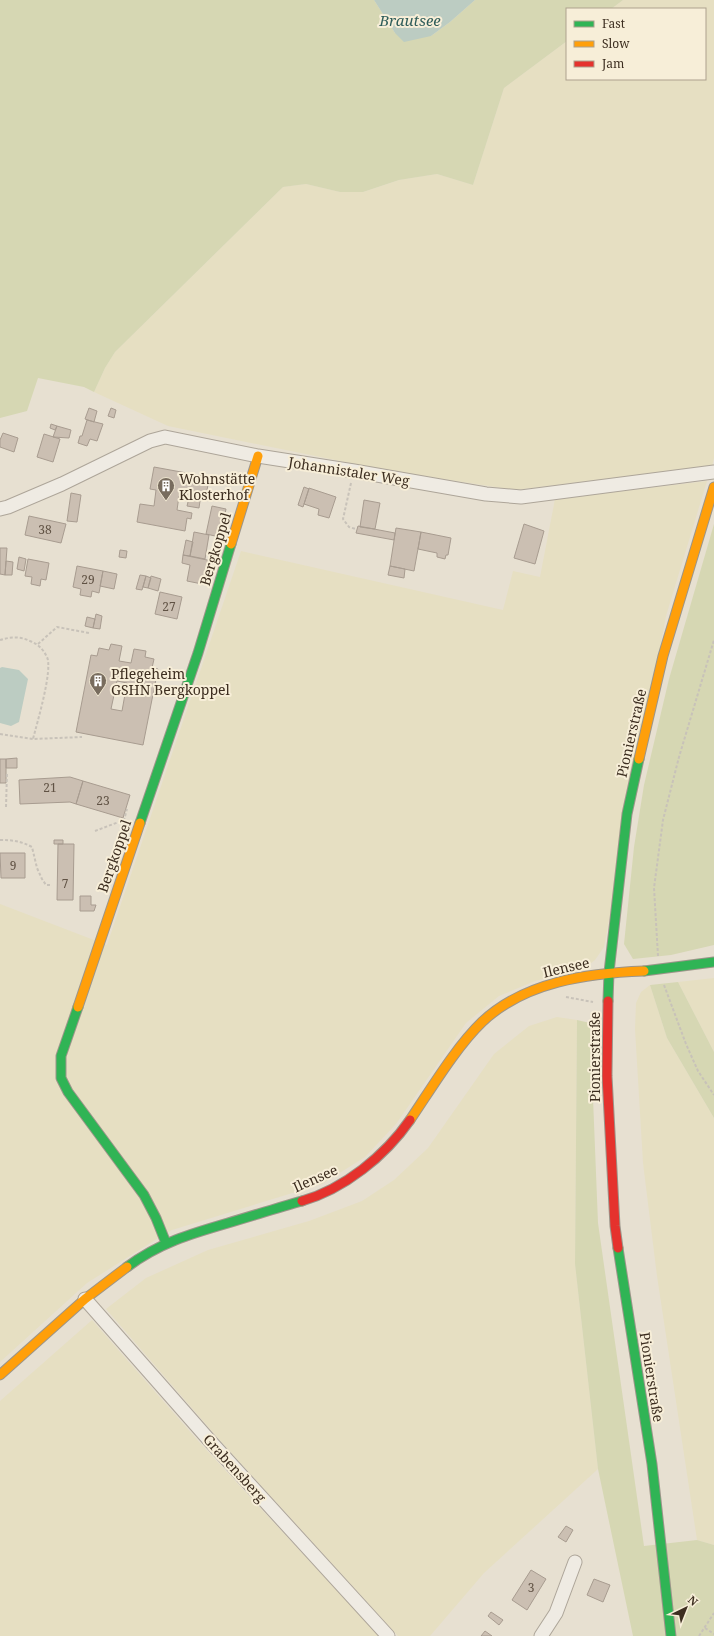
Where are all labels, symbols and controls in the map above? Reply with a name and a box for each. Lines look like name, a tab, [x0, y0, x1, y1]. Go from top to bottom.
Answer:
legend	[566, 8, 706, 80]
water label: Brautsee	[378, 10, 441, 30]
text: Fast	[602, 15, 625, 32]
text: Slow	[602, 35, 630, 52]
text: Jam	[601, 55, 624, 72]
street label: Johannistaler Weg	[286, 452, 411, 490]
place label: Wohnstätte Klosterhof	[179, 469, 255, 504]
building icon: Wohnstätte Klosterhof	[156, 476, 176, 501]
street label: Bergkoppel	[195, 509, 235, 588]
house number: 38	[38, 521, 52, 538]
house number: 29	[81, 571, 95, 588]
house number: 27	[162, 598, 176, 615]
place label: Pflegeheim GSHN Bergkoppel	[111, 664, 230, 699]
building icon: Pflegeheim GSHN Bergkoppel	[88, 671, 108, 696]
street label: Pionierstraße	[612, 687, 650, 779]
house number: 21	[43, 779, 57, 796]
house number: 23	[96, 792, 110, 809]
street label: Bergkoppel	[93, 816, 136, 895]
house number: 9	[10, 857, 16, 874]
house number: 7	[62, 875, 69, 892]
street label: Ilensee	[541, 952, 591, 982]
street label: Pionierstraße	[585, 1012, 604, 1102]
street label: Ilensee	[290, 1160, 340, 1196]
street label: Pionierstraße	[636, 1331, 668, 1423]
street label: Grabensberg	[199, 1430, 271, 1507]
house number: 3	[528, 1579, 535, 1596]
north arrow	[666, 1588, 706, 1628]
text: N	[685, 1592, 702, 1609]

